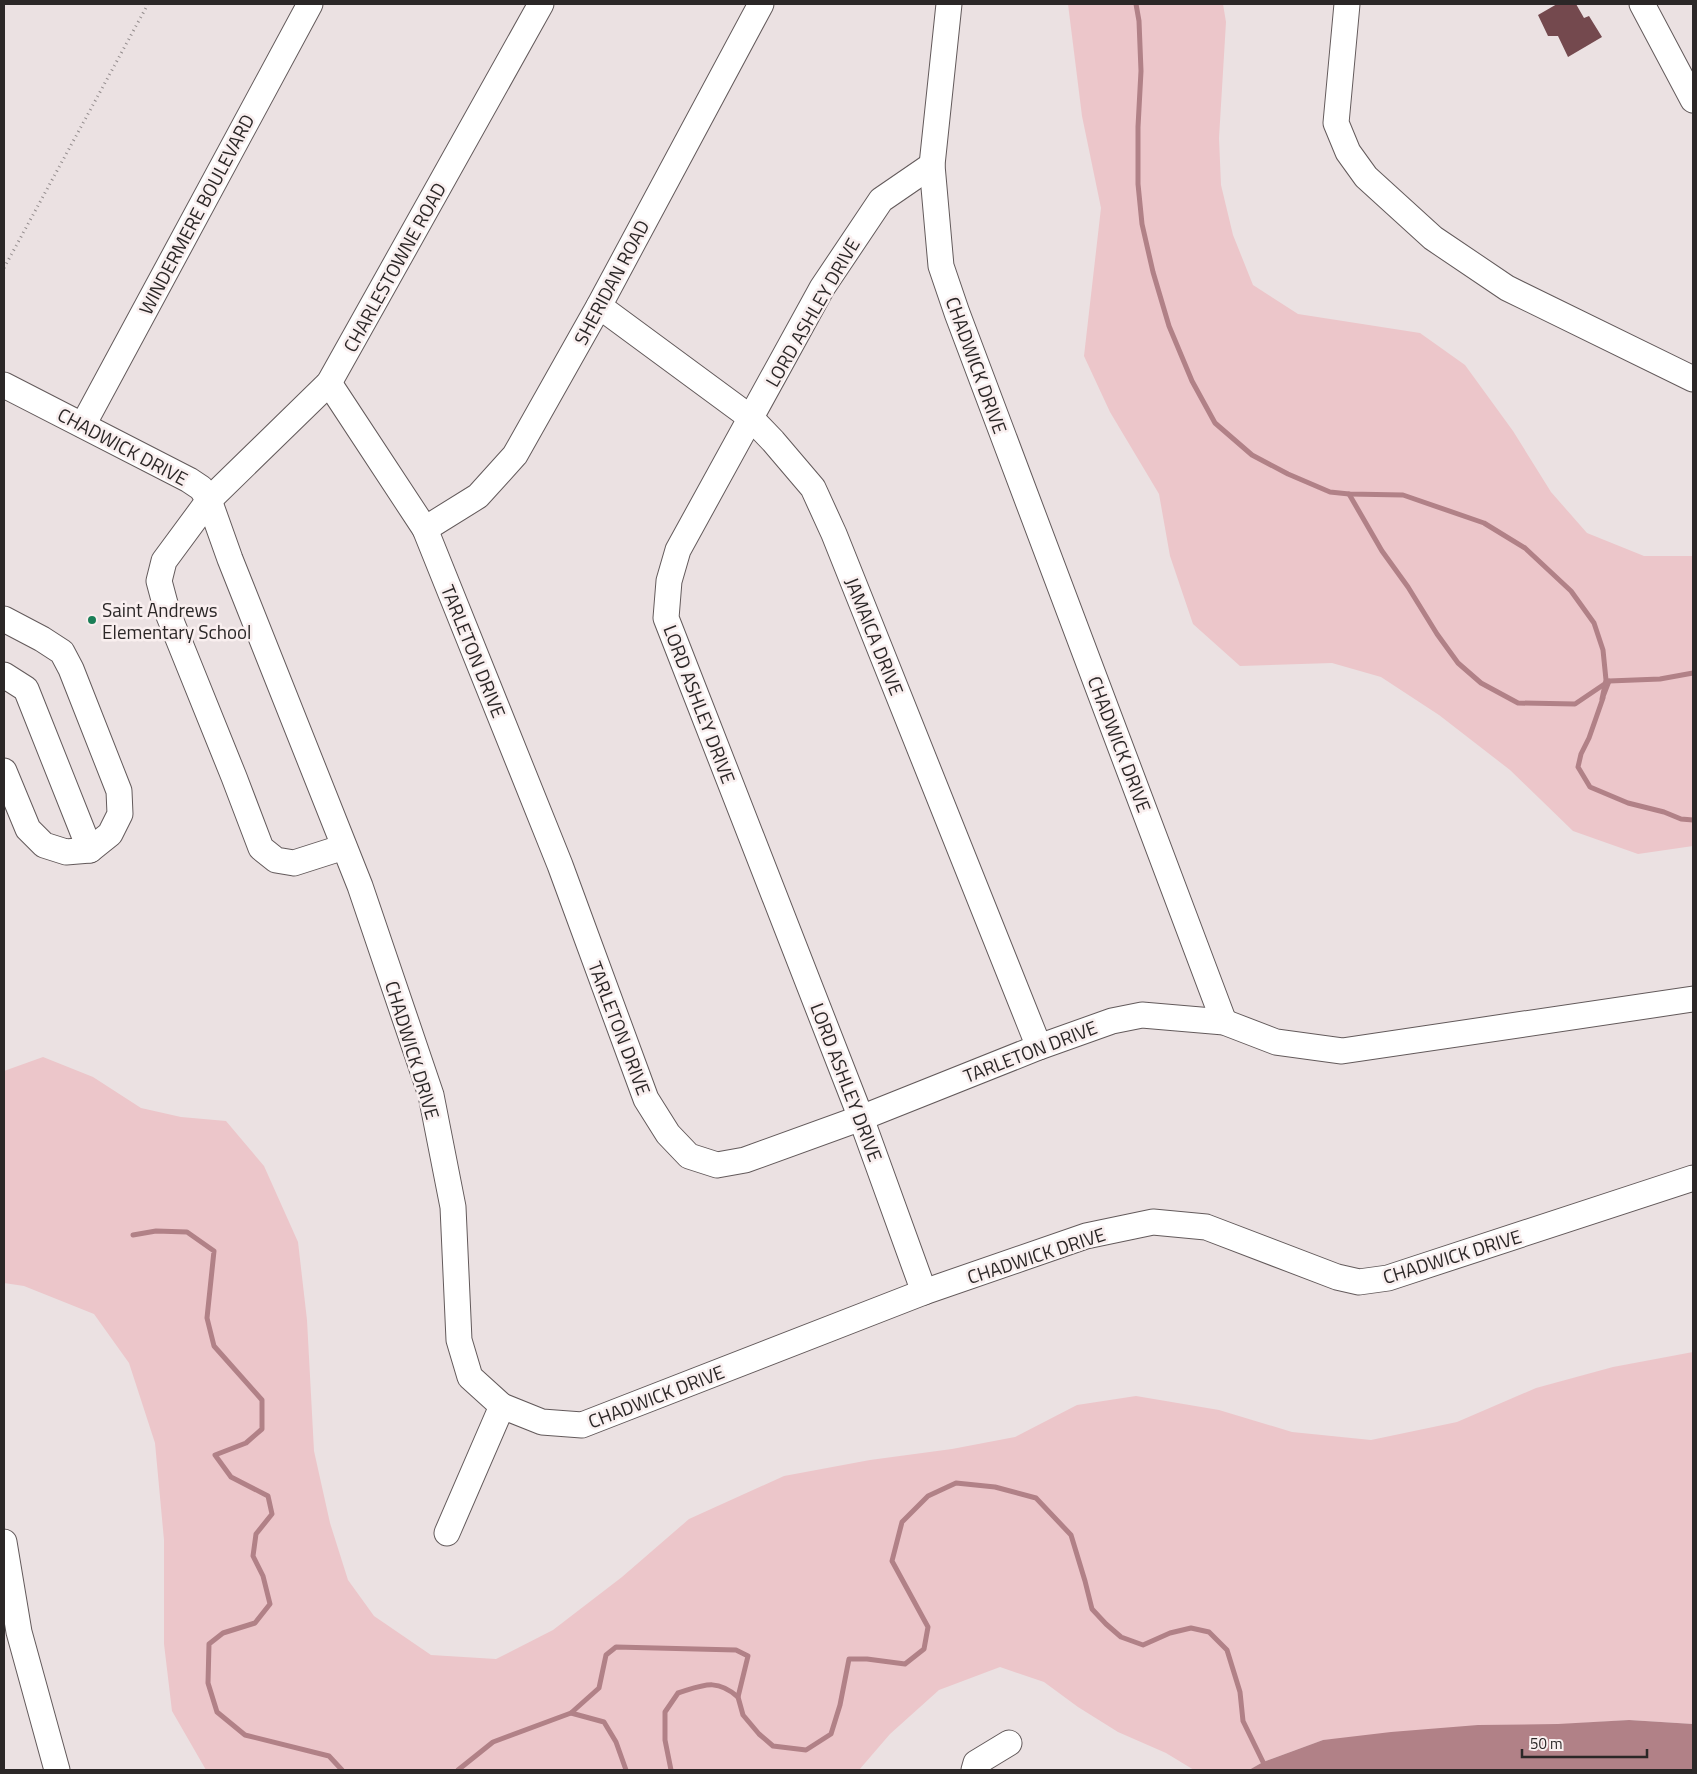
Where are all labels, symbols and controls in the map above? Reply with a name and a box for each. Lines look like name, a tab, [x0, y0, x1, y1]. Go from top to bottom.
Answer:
street label: WINDERMERE BOULEVARD	[131, 108, 261, 320]
street label: CHARLESTOWNE ROAD	[335, 177, 453, 357]
street label: SHERIDAN ROAD	[566, 214, 656, 350]
street label: LORD ASHLEY DRIVE	[757, 232, 867, 392]
street label: CHADWICK DRIVE	[939, 293, 1015, 437]
street label: CHADWICK DRIVE	[53, 399, 193, 493]
street label: JAMAICA DRIVE	[838, 573, 912, 699]
street label: TARLETON DRIVE	[434, 580, 514, 722]
place label: Saint Andrews Elementary School	[102, 595, 251, 646]
marker: Saint Andrews Elementary School	[86, 614, 98, 626]
street label: LORD ASHLEY DRIVE	[656, 620, 744, 788]
street label: CHADWICK DRIVE	[1081, 672, 1159, 816]
street label: TARLETON DRIVE	[581, 957, 659, 1099]
street label: CHADWICK DRIVE	[378, 977, 448, 1123]
street label: LORD ASHLEY DRIVE	[803, 998, 891, 1166]
street label: TARLETON DRIVE	[959, 1012, 1101, 1090]
street label: CHADWICK DRIVE	[963, 1219, 1109, 1291]
street label: CHADWICK DRIVE	[1379, 1221, 1525, 1291]
street label: CHADWICK DRIVE	[584, 1357, 728, 1435]
scale bar	[1522, 1726, 1647, 1758]
text: 50 m	[1530, 1732, 1563, 1755]

